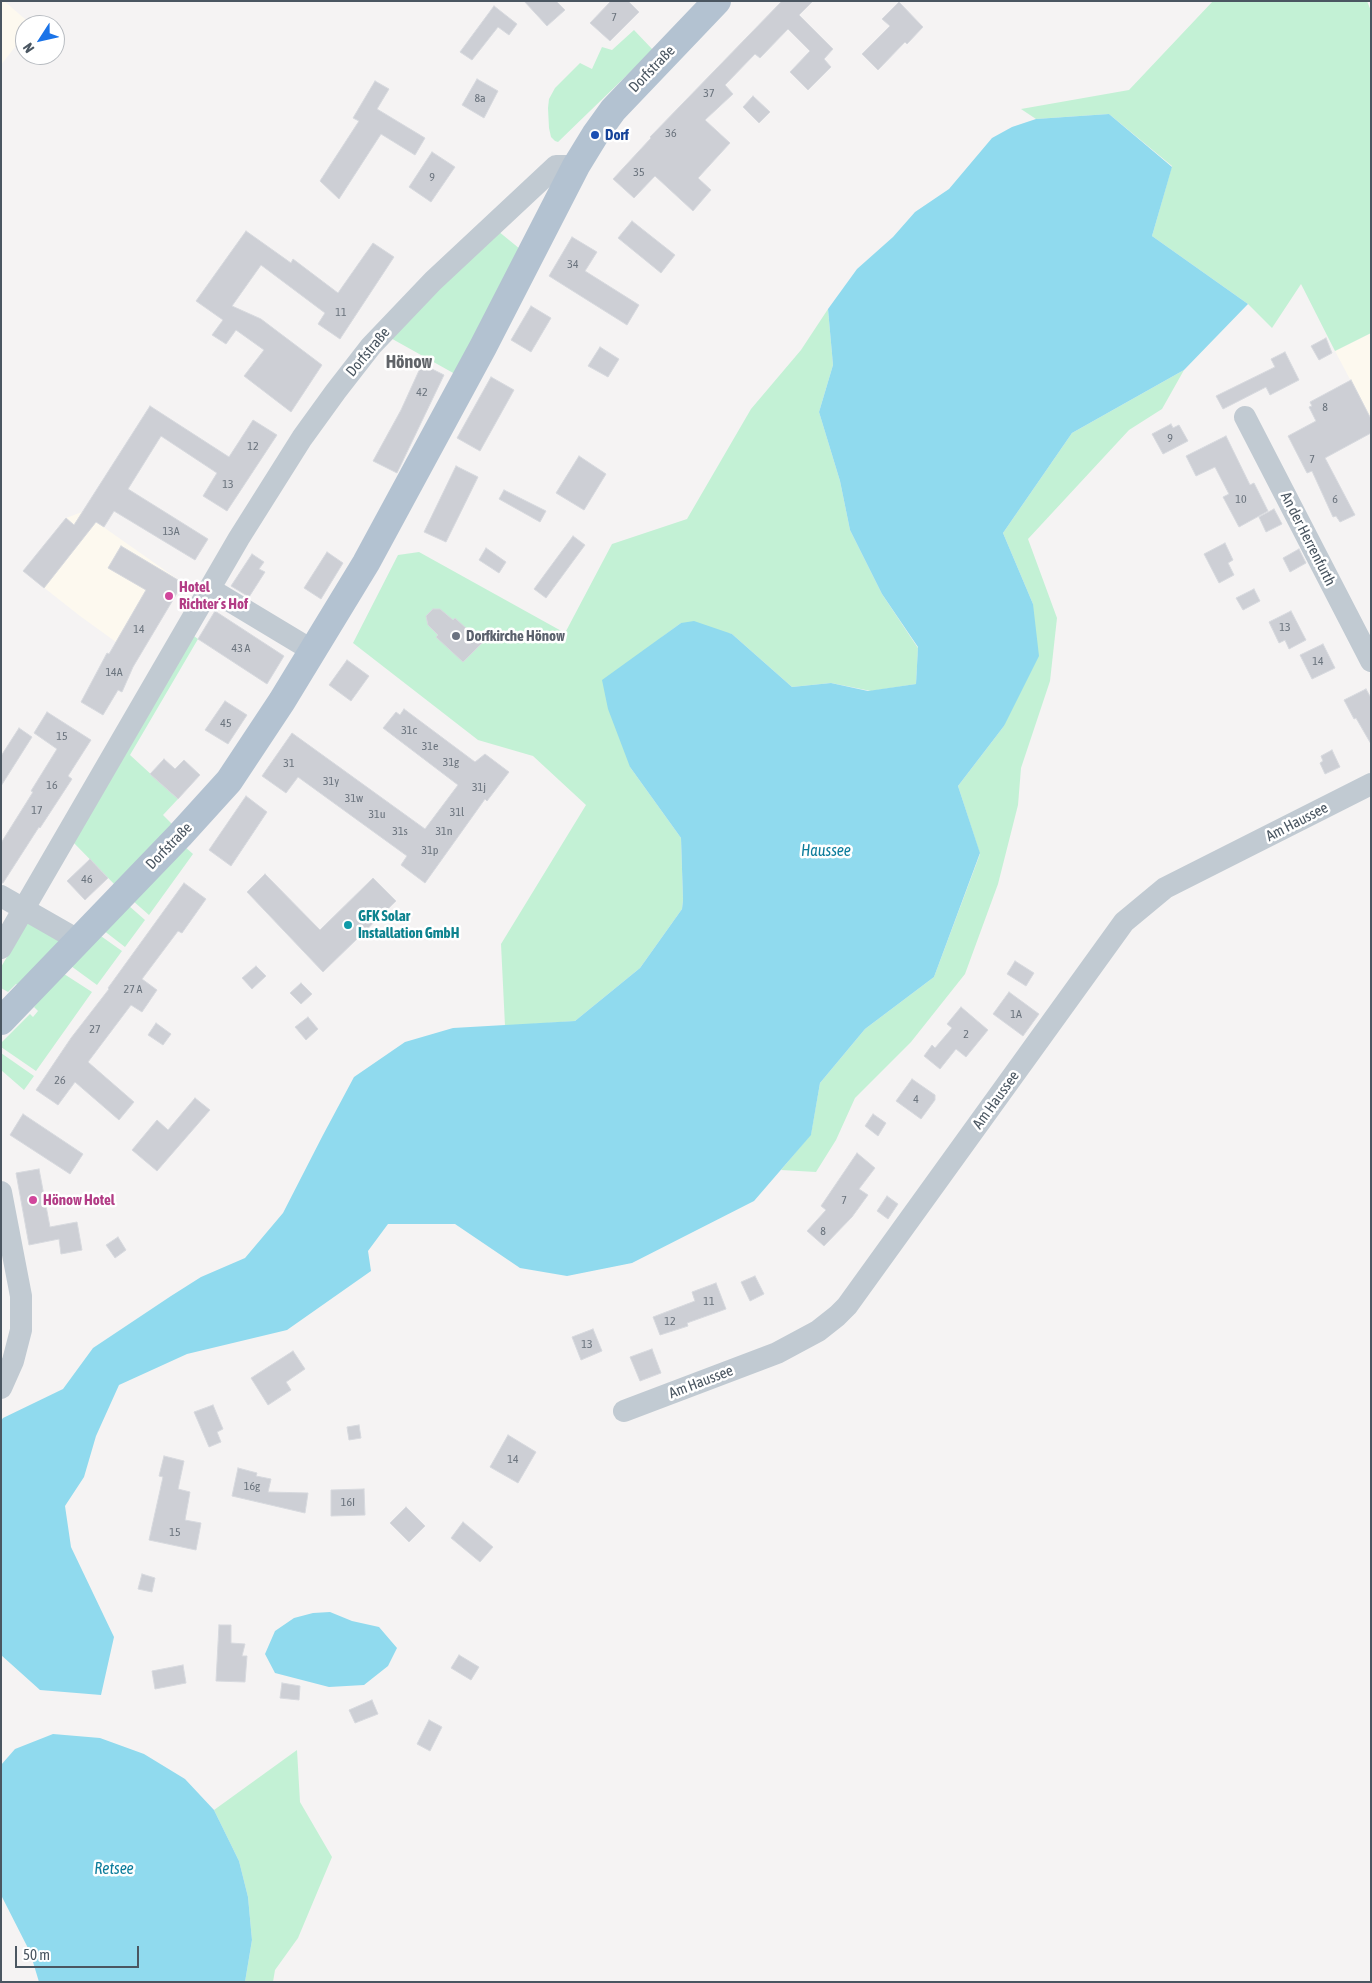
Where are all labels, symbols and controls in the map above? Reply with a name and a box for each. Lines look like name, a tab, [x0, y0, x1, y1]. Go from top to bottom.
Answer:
house number: 7	[611, 10, 617, 24]
north arrow	[15, 15, 65, 65]
text: N	[20, 40, 37, 56]
street label: Dorfstraße	[625, 42, 679, 96]
house number: 37	[703, 86, 715, 100]
house number: 8a	[474, 91, 486, 105]
place label: Dorf	[605, 126, 629, 144]
house number: 36	[665, 126, 677, 140]
marker: Dorf	[589, 129, 601, 141]
house number: 35	[633, 165, 645, 179]
house number: 9	[429, 170, 435, 184]
house number: 34	[567, 257, 579, 271]
house number: 11	[335, 305, 347, 319]
street label: Dorfstraße	[342, 324, 394, 380]
district label: Hönow	[386, 351, 432, 373]
house number: 42	[416, 385, 428, 399]
house number: 8	[1322, 400, 1328, 414]
house number: 9	[1167, 431, 1173, 445]
house number: 12	[247, 439, 259, 453]
house number: 7	[1309, 452, 1315, 466]
house number: 13	[222, 477, 234, 491]
street label: An der Herrenfurth	[1277, 489, 1339, 589]
house number: 10	[1235, 492, 1247, 506]
house number: 6	[1332, 492, 1338, 506]
house number: 13A	[162, 524, 180, 538]
place label: Hotel Richter´s Hof	[179, 578, 248, 613]
marker: Hotel Richter´s Hof	[163, 590, 175, 602]
house number: 13	[1279, 620, 1291, 634]
house number: 14	[133, 622, 145, 636]
place label: Dorfkirche Hönow	[466, 627, 565, 645]
marker: Dorfkirche Hönow	[450, 630, 462, 642]
house number: 43 A	[232, 641, 250, 655]
house number: 14	[1312, 654, 1324, 668]
house number: 14A	[105, 665, 123, 679]
house number: 45	[220, 716, 232, 730]
house number: 31c	[401, 723, 417, 737]
house number: 15	[56, 729, 68, 743]
house number: 31e	[422, 739, 438, 753]
house number: 31g	[443, 755, 459, 769]
house number: 31	[283, 756, 295, 770]
house number: 31y	[323, 774, 339, 788]
house number: 16	[46, 778, 58, 792]
house number: 31j	[472, 780, 486, 794]
house number: 31w	[345, 791, 363, 805]
street label: Am Haussee	[1263, 799, 1331, 845]
house number: 17	[31, 803, 43, 817]
house number: 31l	[450, 805, 464, 819]
house number: 31u	[368, 807, 386, 821]
street label: Dorfstraße	[142, 819, 196, 873]
house number: 31s	[392, 824, 408, 838]
house number: 31n	[435, 824, 453, 838]
water label: Haussee	[801, 841, 851, 861]
house number: 31p	[422, 843, 438, 857]
house number: 46	[81, 872, 93, 886]
place label: GFK Solar Installation GmbH	[358, 907, 459, 942]
marker: GFK Solar Installation GmbH	[342, 919, 354, 931]
house number: 27 A	[124, 982, 142, 996]
house number: 1A	[1010, 1007, 1022, 1021]
house number: 27	[89, 1022, 101, 1036]
house number: 2	[963, 1027, 969, 1041]
street label: Am Haussee	[969, 1067, 1023, 1133]
house number: 26	[54, 1073, 66, 1087]
house number: 4	[913, 1092, 919, 1106]
place label: Hönow Hotel	[43, 1191, 115, 1209]
house number: 7	[841, 1193, 847, 1207]
marker: Hönow Hotel	[27, 1194, 39, 1206]
house number: 8	[820, 1224, 826, 1238]
house number: 11	[703, 1294, 715, 1308]
house number: 12	[664, 1314, 676, 1328]
house number: 13	[581, 1337, 593, 1351]
street label: Am Haussee	[666, 1362, 736, 1402]
house number: 14	[507, 1452, 519, 1466]
house number: 16g	[244, 1479, 260, 1493]
house number: 16I	[341, 1495, 355, 1509]
house number: 15	[169, 1525, 181, 1539]
water label: Retsee	[94, 1859, 134, 1879]
scale bar	[18, 1936, 141, 1968]
text: 50 m	[23, 1946, 50, 1963]

